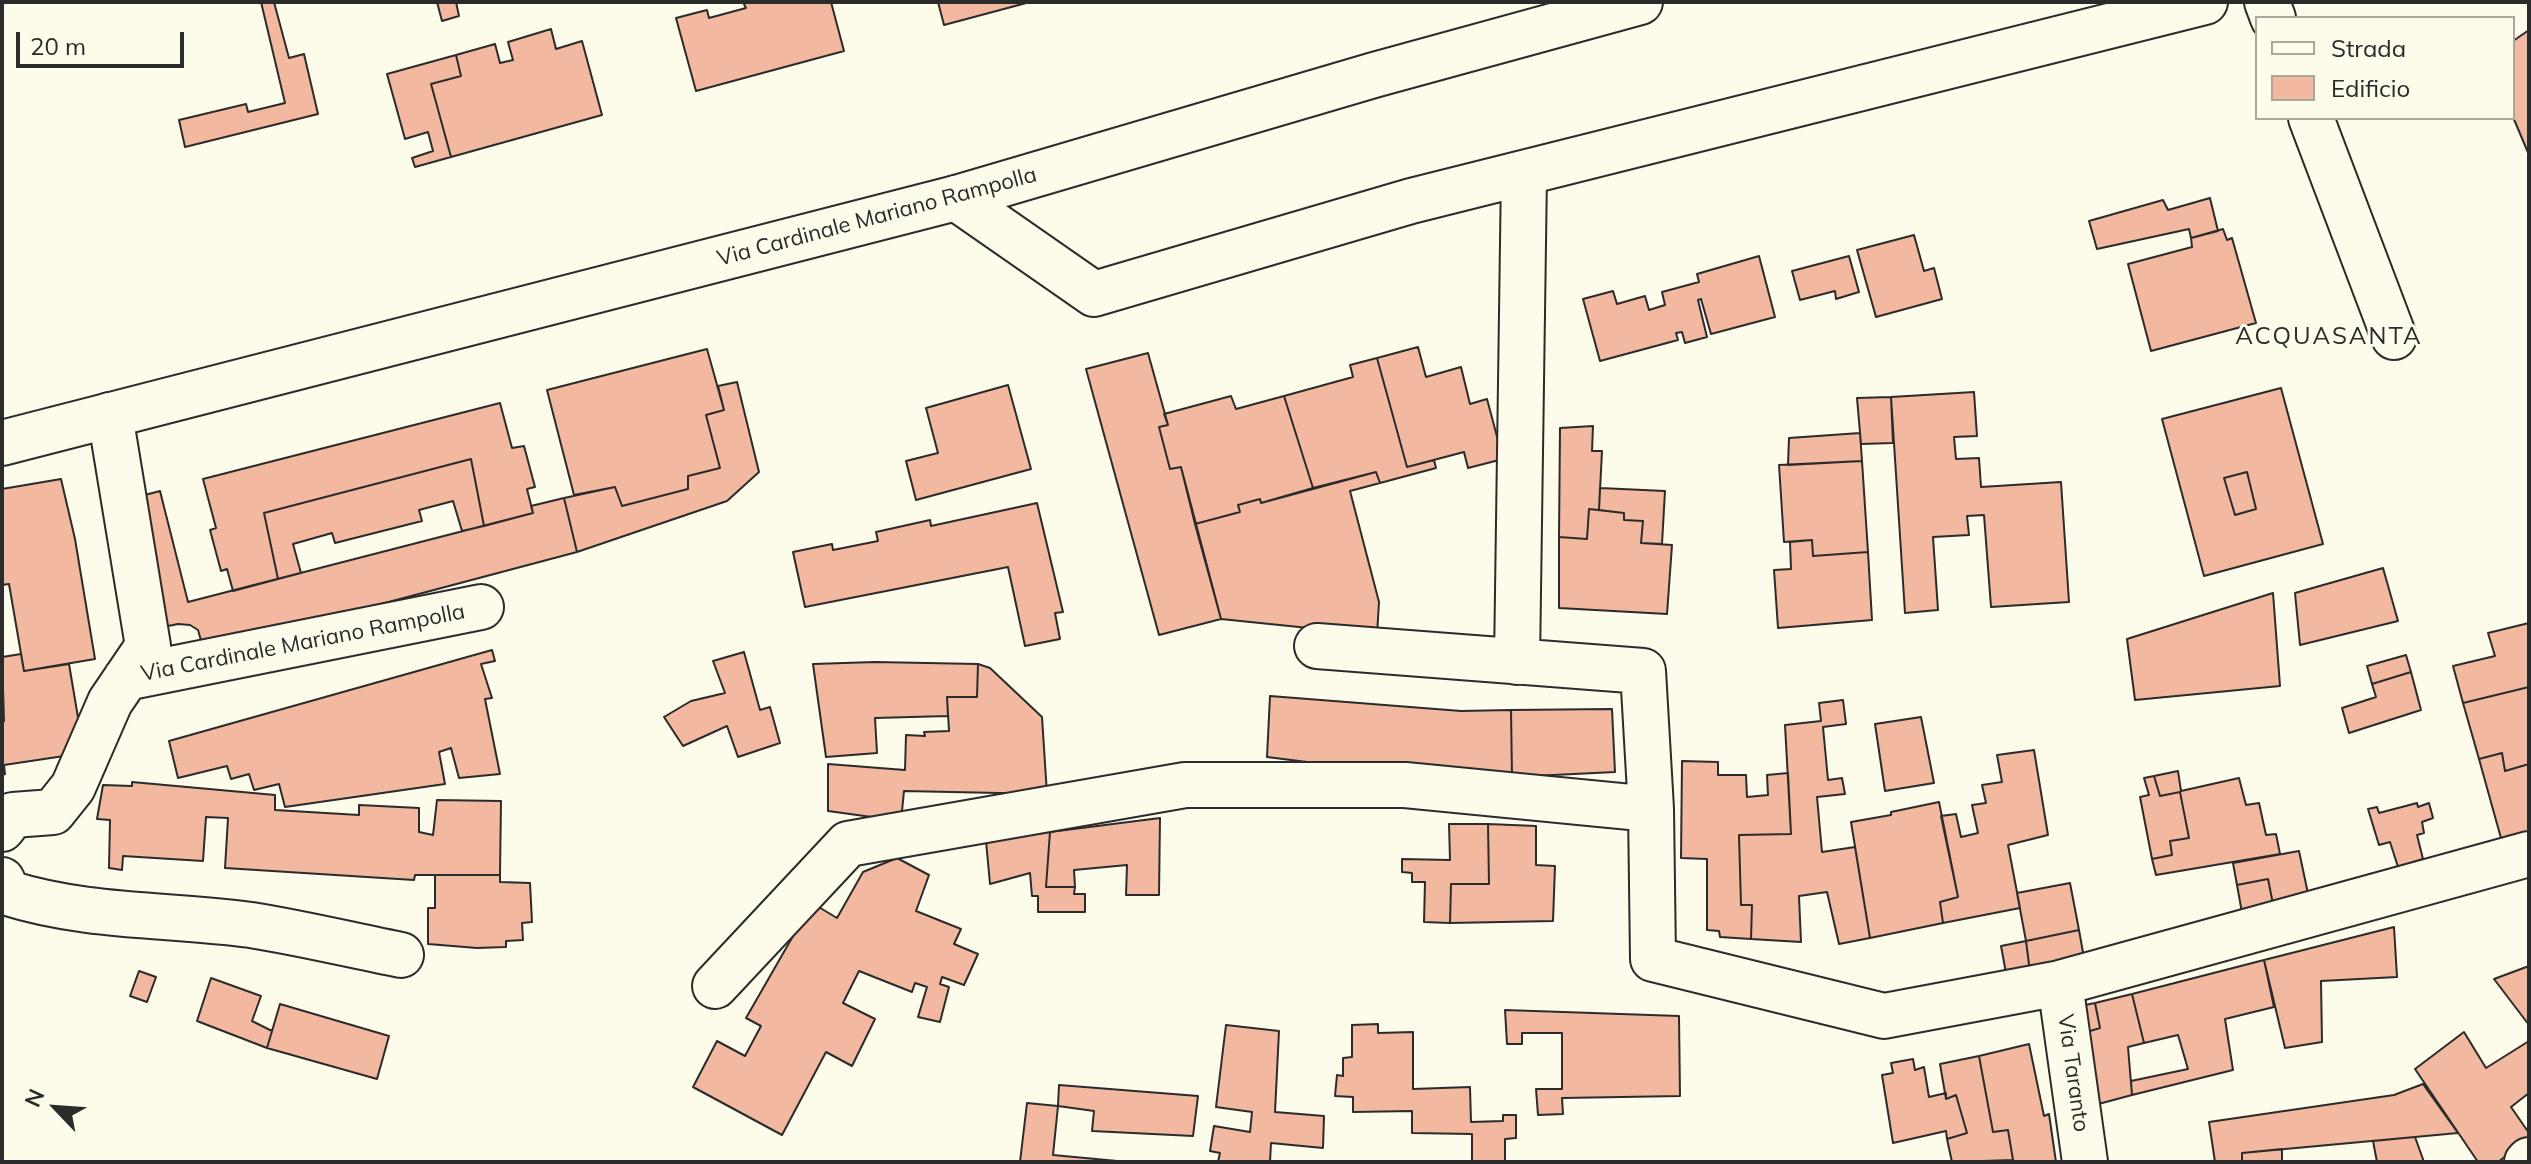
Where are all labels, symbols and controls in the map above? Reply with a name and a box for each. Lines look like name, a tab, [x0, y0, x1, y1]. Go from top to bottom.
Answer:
scale bar	[20, 16, 188, 66]
legend	[2255, 16, 2515, 120]
text: 20 m	[30, 31, 86, 61]
text: Strada	[2331, 33, 2406, 63]
text: Edificio	[2331, 73, 2410, 103]
street label: Via Cardinale Mariano Rampolla	[714, 162, 1040, 272]
district label: ACQUASANTA	[2235, 323, 2423, 351]
street label: Via Cardinale Mariano Rampolla	[139, 599, 467, 687]
street label: Via Taranto	[2052, 1013, 2094, 1133]
north arrow	[16, 1068, 96, 1148]
text: N	[18, 1084, 50, 1111]

